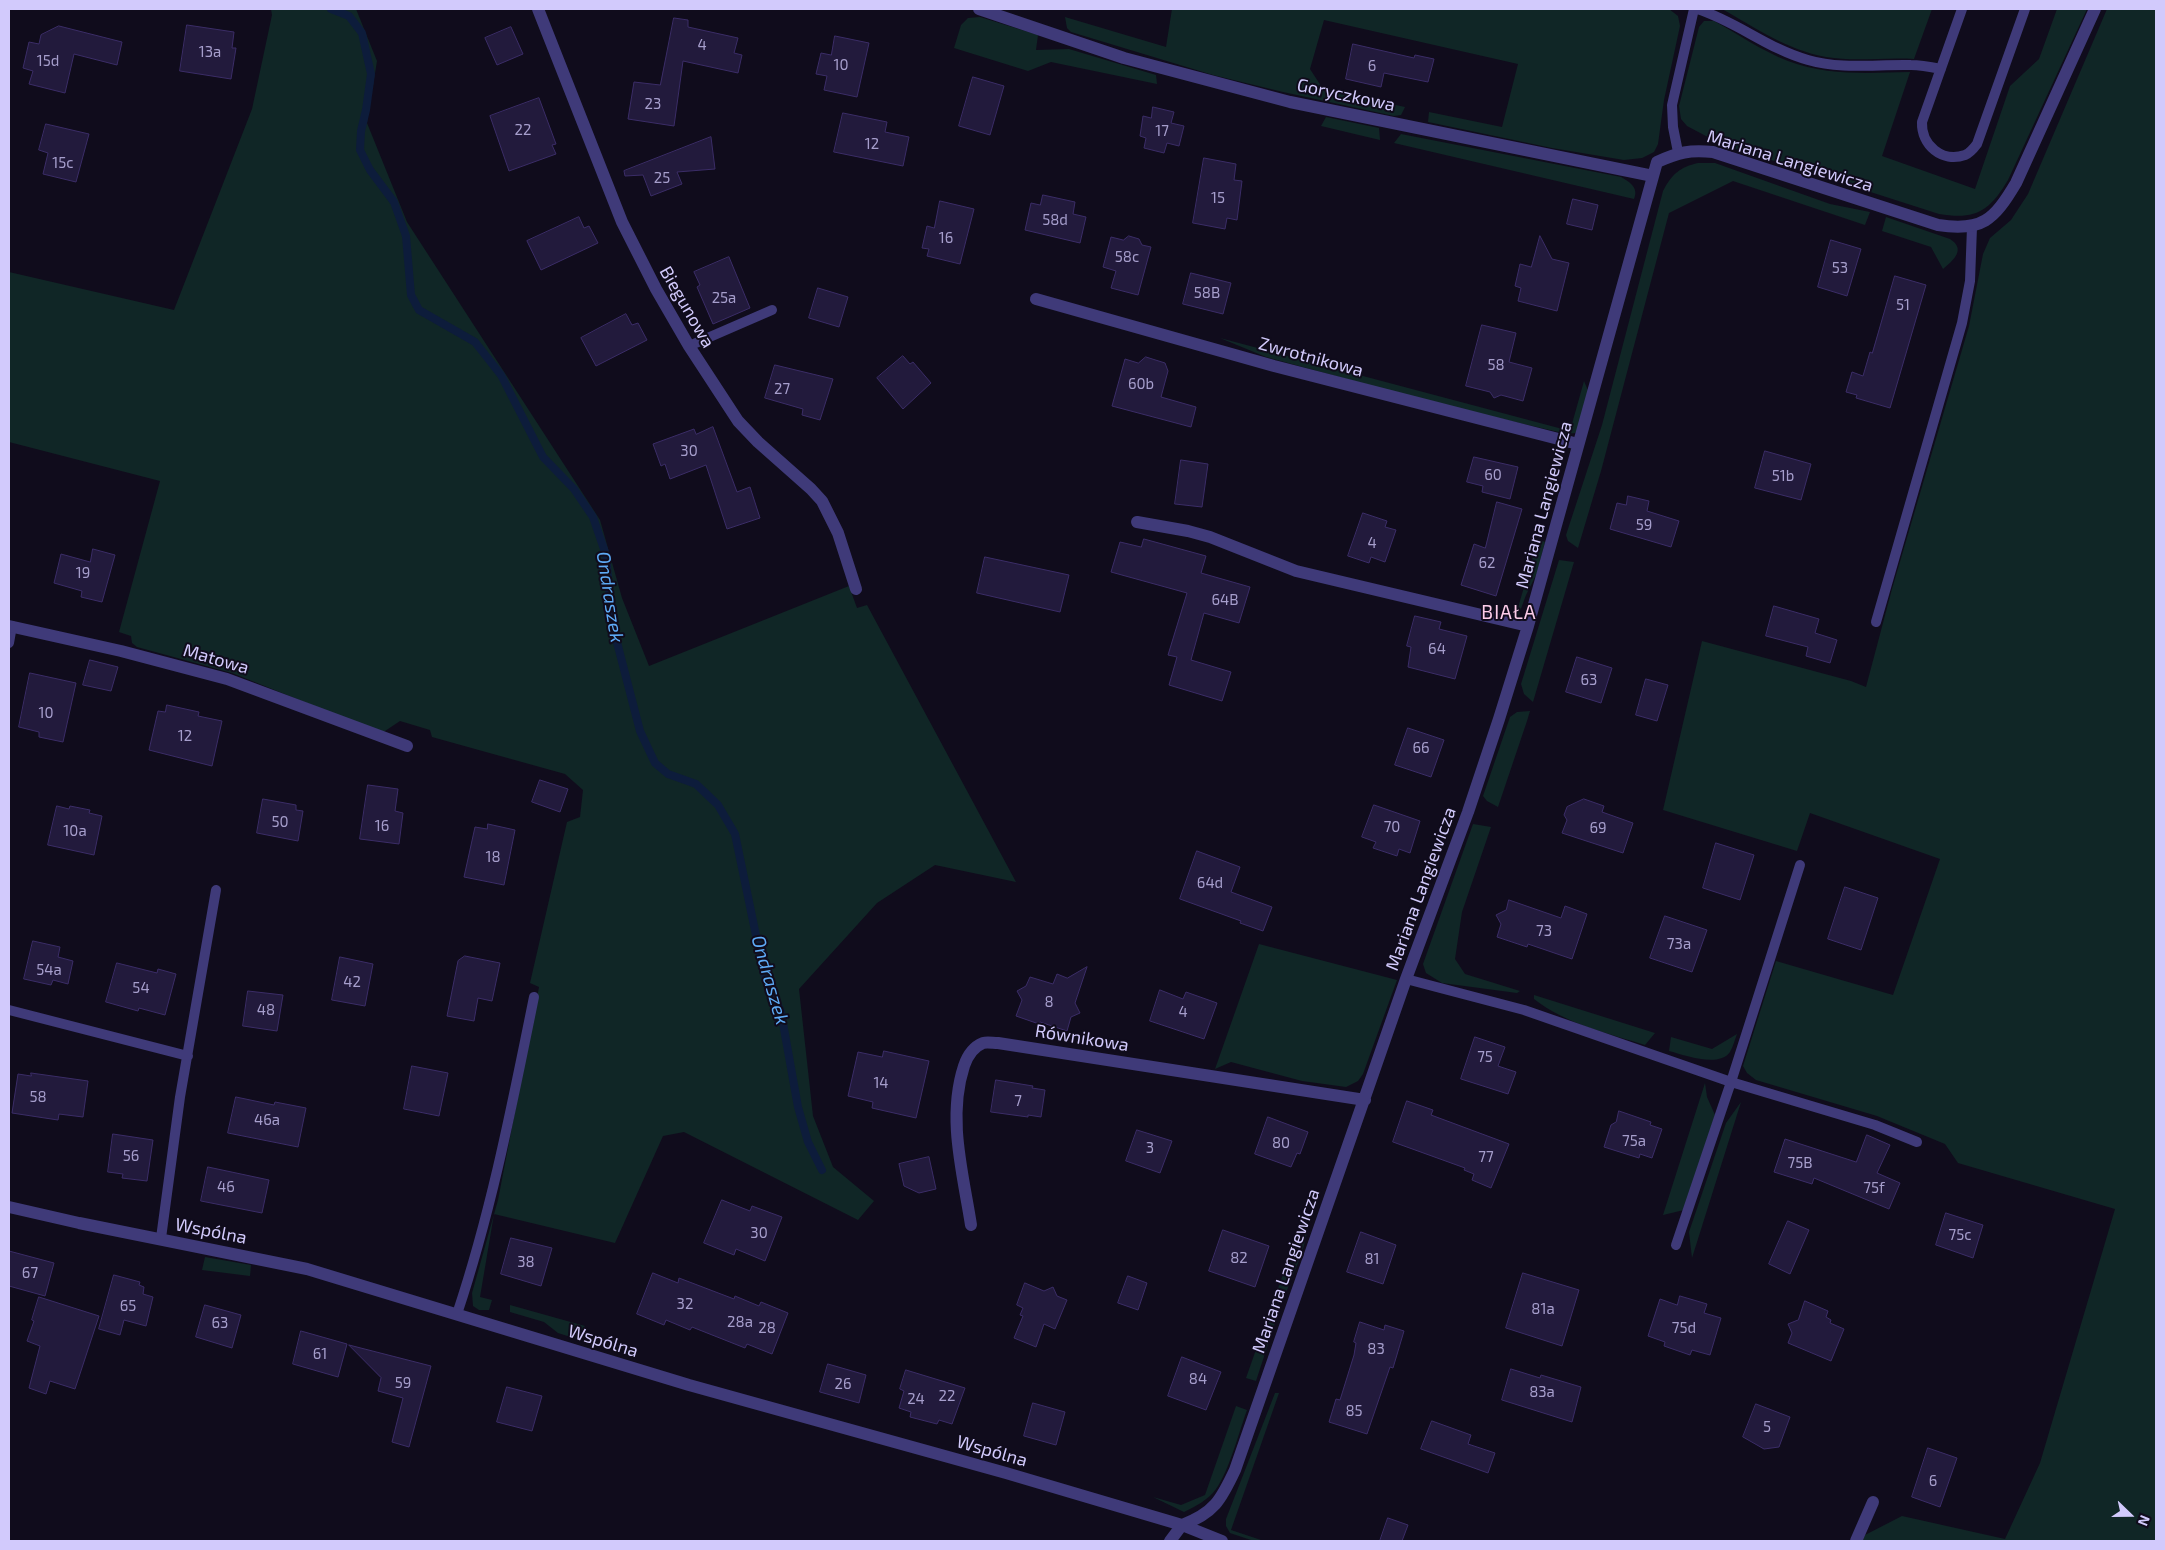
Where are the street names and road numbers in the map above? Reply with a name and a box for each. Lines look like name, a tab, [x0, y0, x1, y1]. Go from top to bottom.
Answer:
street label: Goryczkowa	[1295, 74, 1397, 116]
street label: Mariana Langiewicza	[1704, 125, 1876, 197]
street label: Biegunowa	[655, 262, 719, 352]
street label: Zwrotnikowa	[1256, 333, 1366, 381]
street label: Mariana Langiewicza	[1511, 419, 1577, 591]
street label: Matowa	[181, 639, 251, 679]
street label: Mariana Langiewicza	[1381, 804, 1461, 974]
street label: Równikowa	[1034, 1020, 1130, 1056]
street label: Mariana Langiewicza	[1248, 1186, 1324, 1356]
street label: Wspólna	[173, 1213, 249, 1249]
street label: Wspólna	[565, 1320, 641, 1362]
street label: Wspólna	[954, 1431, 1030, 1471]

